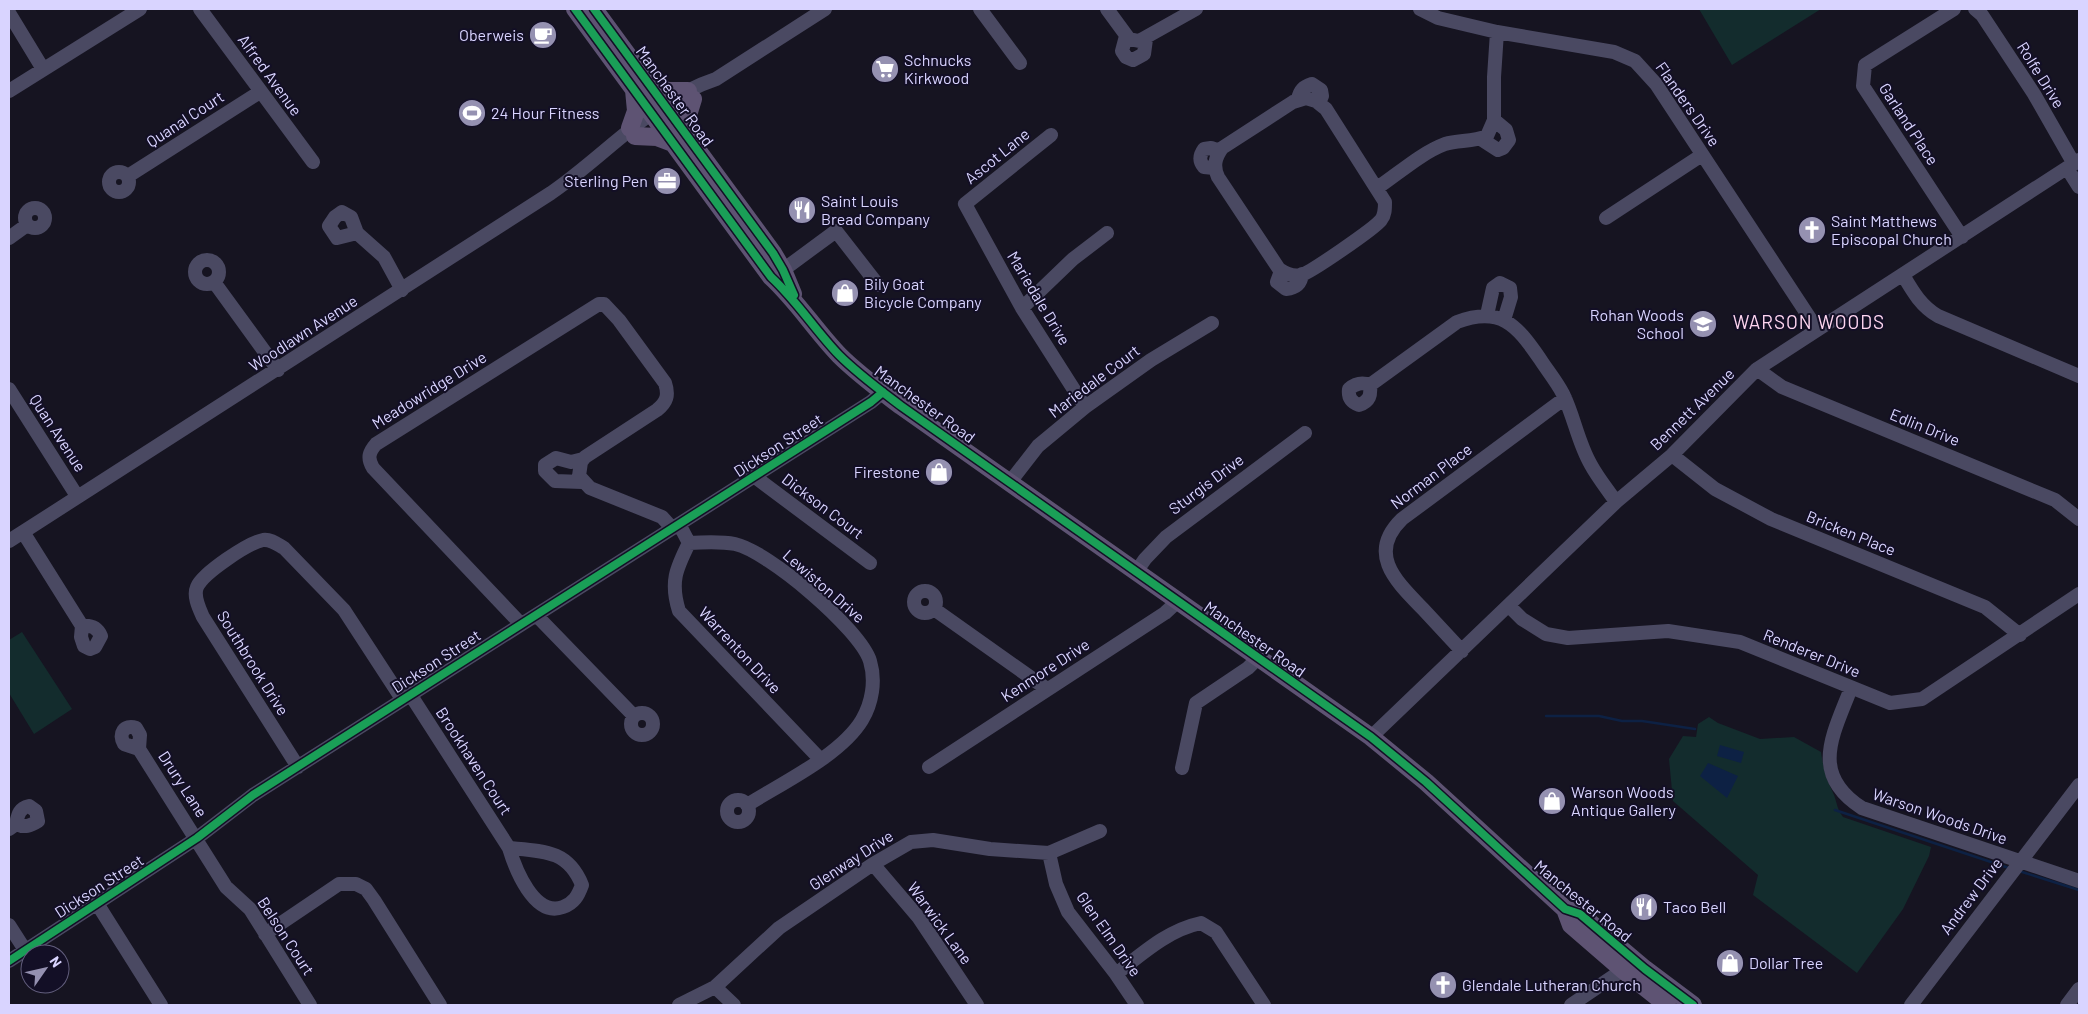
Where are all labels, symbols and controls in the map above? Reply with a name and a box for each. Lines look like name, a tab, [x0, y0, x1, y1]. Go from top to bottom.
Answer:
cafe icon: Oberweis	[528, 20, 558, 50]
place label: Oberweis	[459, 25, 524, 44]
street label: Alfred Avenue	[234, 30, 306, 119]
street label: Rolfe Drive	[2014, 38, 2069, 111]
street label: Manchester Road	[633, 42, 718, 150]
place label: Schnucks Kirkwood	[904, 50, 971, 87]
supermarket icon: Schnucks Kirkwood	[870, 54, 900, 84]
street label: Flanders Drive	[1652, 58, 1725, 150]
street label: Garland Place	[1876, 79, 1943, 168]
street label: Quanal Court	[142, 87, 227, 151]
sports icon: 24 Hour Fitness	[457, 98, 487, 128]
place label: 24 Hour Fitness	[491, 103, 599, 122]
street label: Ascot Lane	[961, 124, 1033, 187]
office icon: Sterling Pen	[652, 166, 682, 196]
place label: Sterling Pen	[564, 171, 648, 190]
place label: Saint Louis Bread Company	[821, 191, 930, 228]
restaurant icon: Saint Louis Bread Company	[787, 195, 817, 225]
place label: Saint Matthews Episcopal Church	[1831, 211, 1952, 248]
church icon: Saint Matthews Episcopal Church	[1797, 215, 1827, 245]
street label: Mariedale Drive	[1004, 247, 1075, 348]
place label: Bily Goat Bicycle Company	[864, 274, 982, 311]
shop icon: Bily Goat Bicycle Company	[830, 278, 860, 308]
street label: Woodlawn Avenue	[245, 290, 360, 375]
place label: Rohan Woods School	[1590, 305, 1684, 342]
school or university icon: Rohan Woods School	[1688, 309, 1718, 339]
district label: WARSON WOODS	[1733, 310, 1885, 333]
street label: Mariedale Court	[1044, 340, 1143, 421]
street label: Meadowridge Drive	[368, 347, 489, 432]
street label: Manchester Road	[871, 361, 979, 446]
street label: Bennett Avenue	[1646, 364, 1738, 454]
street label: Quan Avenue	[26, 390, 91, 475]
street label: Edlin Drive	[1887, 404, 1963, 449]
street label: Dickson Street	[730, 409, 826, 480]
street label: Norman Place	[1386, 439, 1475, 512]
street label: Sturgis Drive	[1165, 449, 1247, 518]
shop icon: Firestone	[924, 457, 954, 487]
place label: Firestone	[854, 462, 920, 481]
street label: Dickson Court	[779, 469, 868, 542]
street label: Bricken Place	[1804, 506, 1899, 559]
street label: Lewiston Drive	[779, 545, 869, 626]
street label: Manchester Road	[1201, 597, 1310, 681]
street label: Warrenton Drive	[695, 602, 785, 697]
street label: Southbrook Drive	[214, 607, 293, 719]
street label: Renderer Drive	[1761, 624, 1863, 681]
street label: Dickson Street	[388, 625, 484, 696]
street label: Kenmore Drive	[997, 634, 1093, 705]
street label: Brookhaven Court	[433, 703, 516, 818]
street label: Drury Lane	[155, 747, 212, 821]
place label: Warson Woods Antique Gallery	[1571, 782, 1676, 819]
street label: Warson Woods Drive	[1870, 784, 2010, 848]
shop icon: Warson Woods Antique Gallery	[1537, 786, 1567, 816]
street label: Glenway Drive	[805, 825, 896, 894]
street label: Dickson Street	[51, 850, 147, 921]
street label: Andrew Drive	[1936, 853, 2006, 938]
street label: Manchester Road	[1531, 856, 1636, 946]
street label: Warwick Lane	[904, 878, 977, 968]
street label: Glen Elm Drive	[1073, 888, 1146, 980]
restaurant icon: Taco Bell	[1629, 892, 1659, 922]
street label: Belson Court	[254, 893, 319, 978]
place label: Taco Bell	[1663, 897, 1726, 916]
north arrow	[20, 944, 70, 994]
shop icon: Dollar Tree	[1715, 948, 1745, 978]
text: N	[47, 953, 66, 970]
place label: Dollar Tree	[1749, 953, 1823, 972]
church icon: Glendale Lutheran Church	[1428, 970, 1458, 1000]
place label: Glendale Lutheran Church	[1462, 975, 1641, 994]

